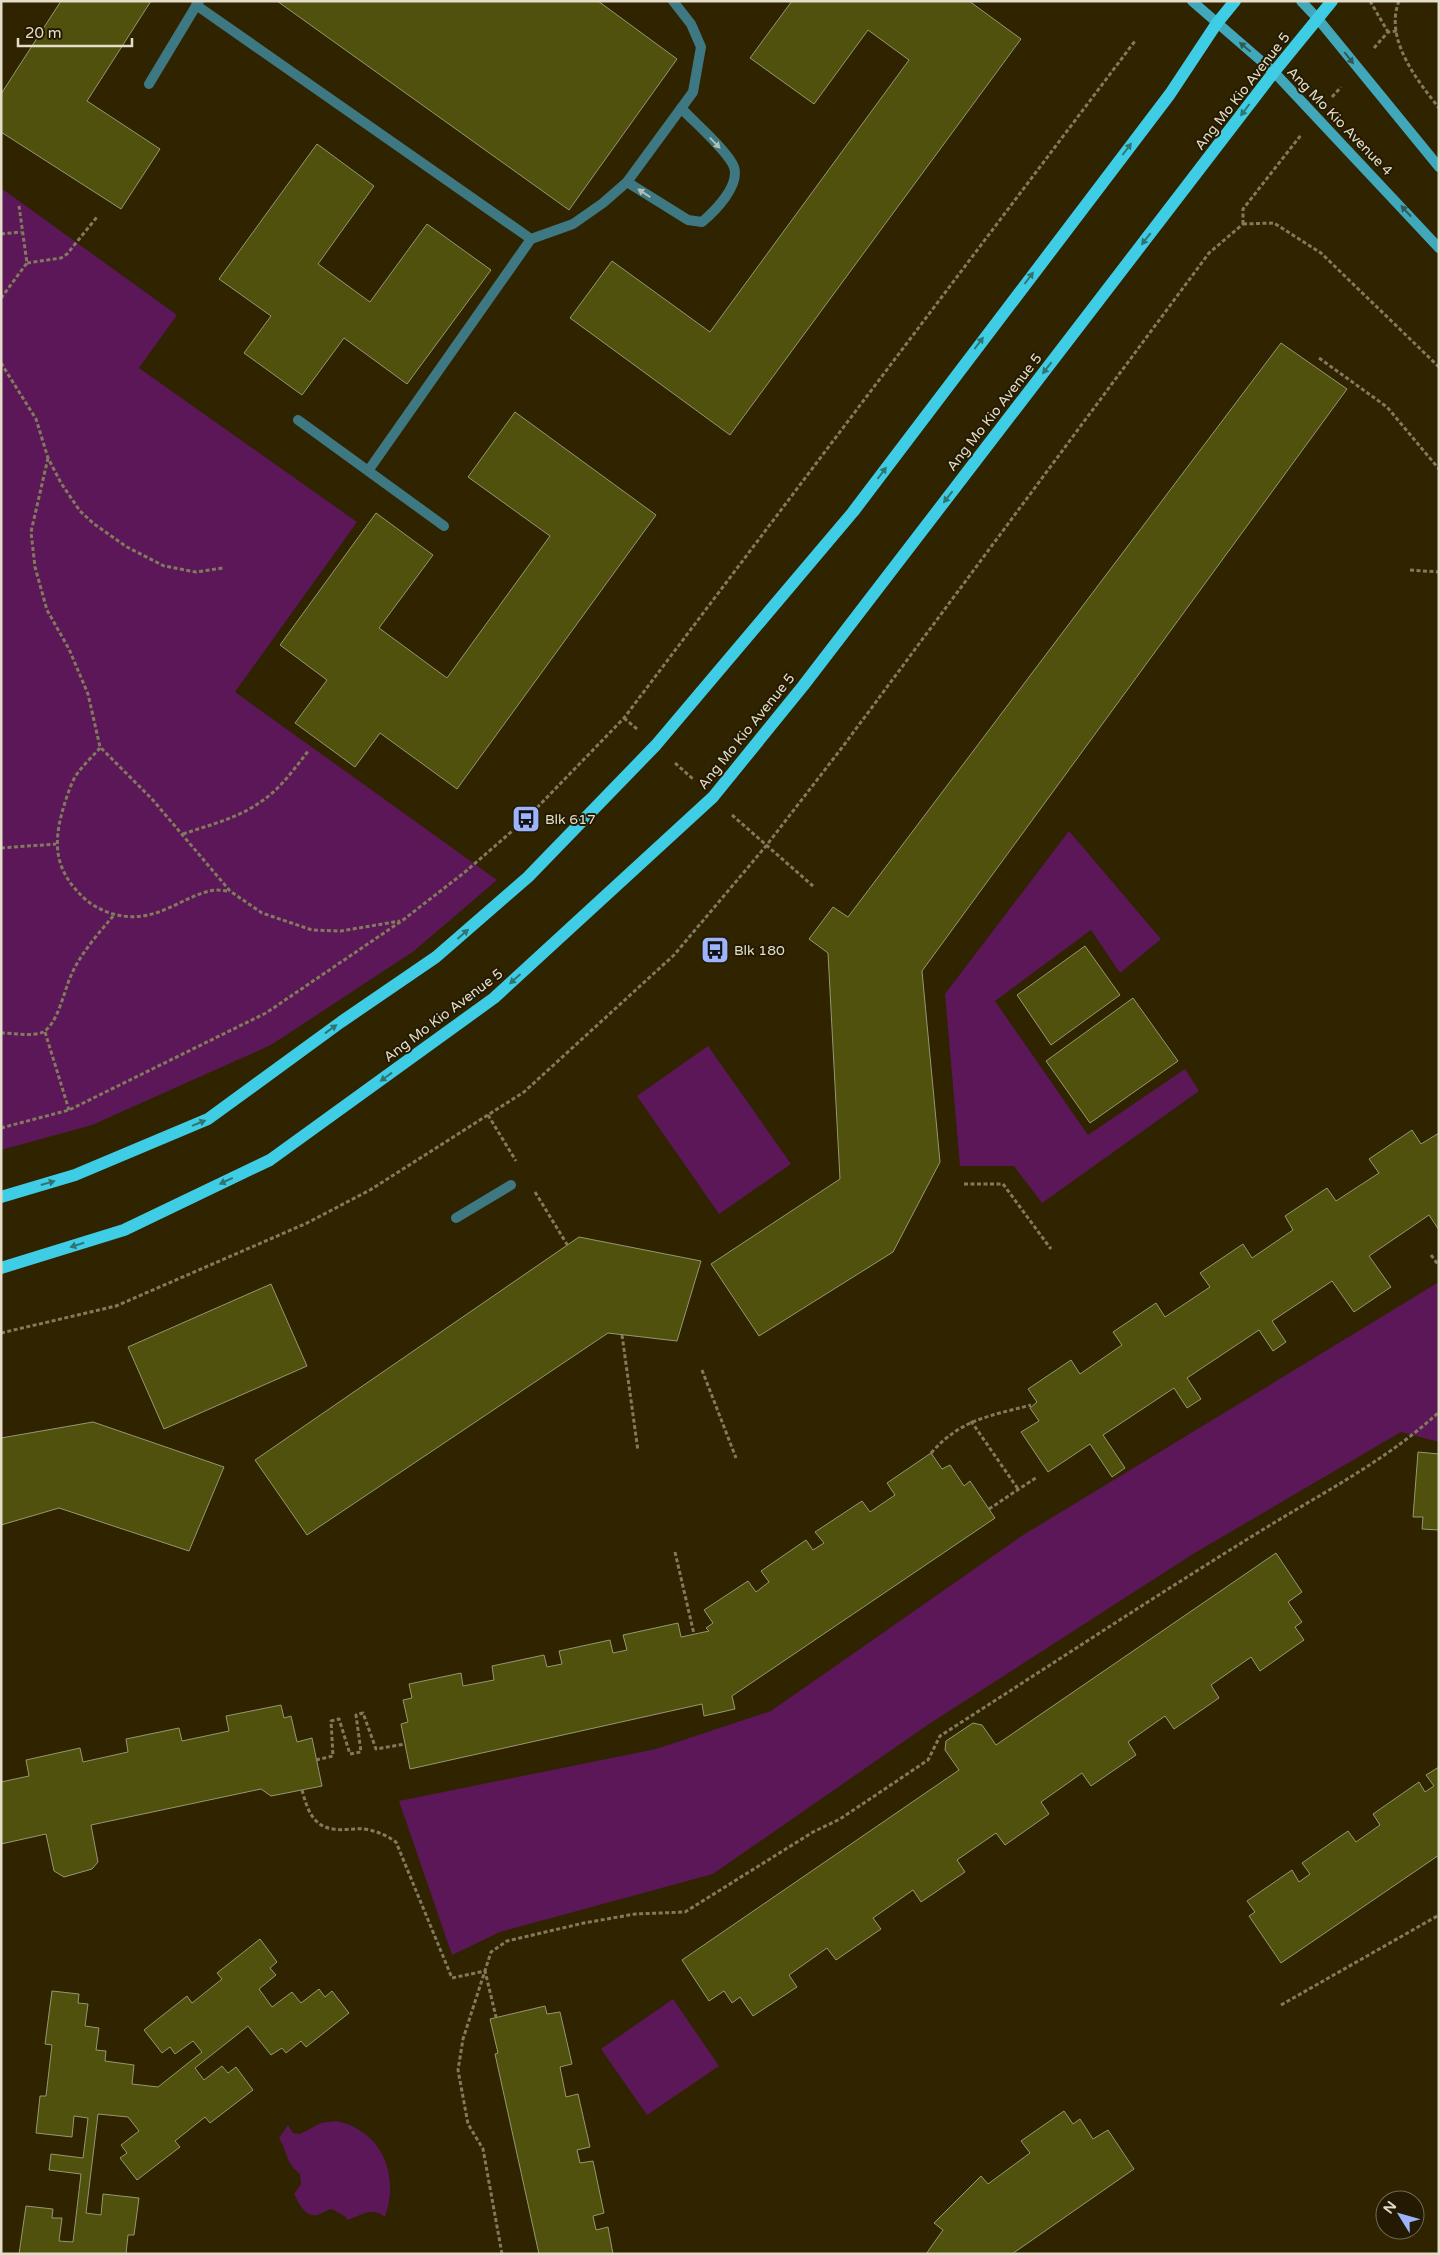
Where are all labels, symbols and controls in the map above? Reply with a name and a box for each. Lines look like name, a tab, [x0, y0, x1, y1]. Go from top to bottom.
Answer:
scale bar	[18, 15, 131, 47]
text: 20 m	[25, 24, 62, 42]
street label: Ang Mo Kio Avenue 5	[1191, 29, 1294, 153]
one-way arrow	[1239, 42, 1252, 53]
one-way arrow	[1343, 51, 1354, 64]
street label: Ang Mo Kio Avenue 4	[1283, 64, 1396, 179]
one-way arrow	[1239, 104, 1250, 117]
one-way arrow	[709, 137, 721, 149]
one-way arrow	[1122, 143, 1133, 156]
one-way arrow	[638, 188, 651, 198]
one-way arrow	[1400, 205, 1412, 217]
one-way arrow	[1140, 233, 1151, 246]
one-way arrow	[1023, 272, 1034, 285]
one-way arrow	[974, 337, 985, 350]
street label: Ang Mo Kio Avenue 5	[943, 350, 1046, 474]
one-way arrow	[1041, 361, 1052, 374]
one-way arrow	[877, 466, 887, 480]
one-way arrow	[942, 490, 953, 503]
street label: Ang Mo Kio Avenue 5	[694, 670, 798, 793]
bus stop icon: Blk 617	[511, 804, 541, 834]
place label: Blk 617	[545, 811, 596, 828]
one-way arrow	[456, 928, 468, 940]
bus stop icon: Blk 180	[700, 935, 730, 965]
place label: Blk 180	[734, 942, 785, 959]
street label: Ang Mo Kio Avenue 5	[381, 965, 506, 1066]
one-way arrow	[509, 974, 522, 985]
one-way arrow	[324, 1024, 338, 1034]
one-way arrow	[379, 1072, 392, 1082]
one-way arrow	[192, 1118, 206, 1126]
one-way arrow	[219, 1177, 234, 1186]
one-way arrow	[41, 1178, 56, 1186]
one-way arrow	[70, 1242, 85, 1249]
north arrow	[1375, 2190, 1425, 2240]
text: N	[1380, 2198, 1400, 2217]

